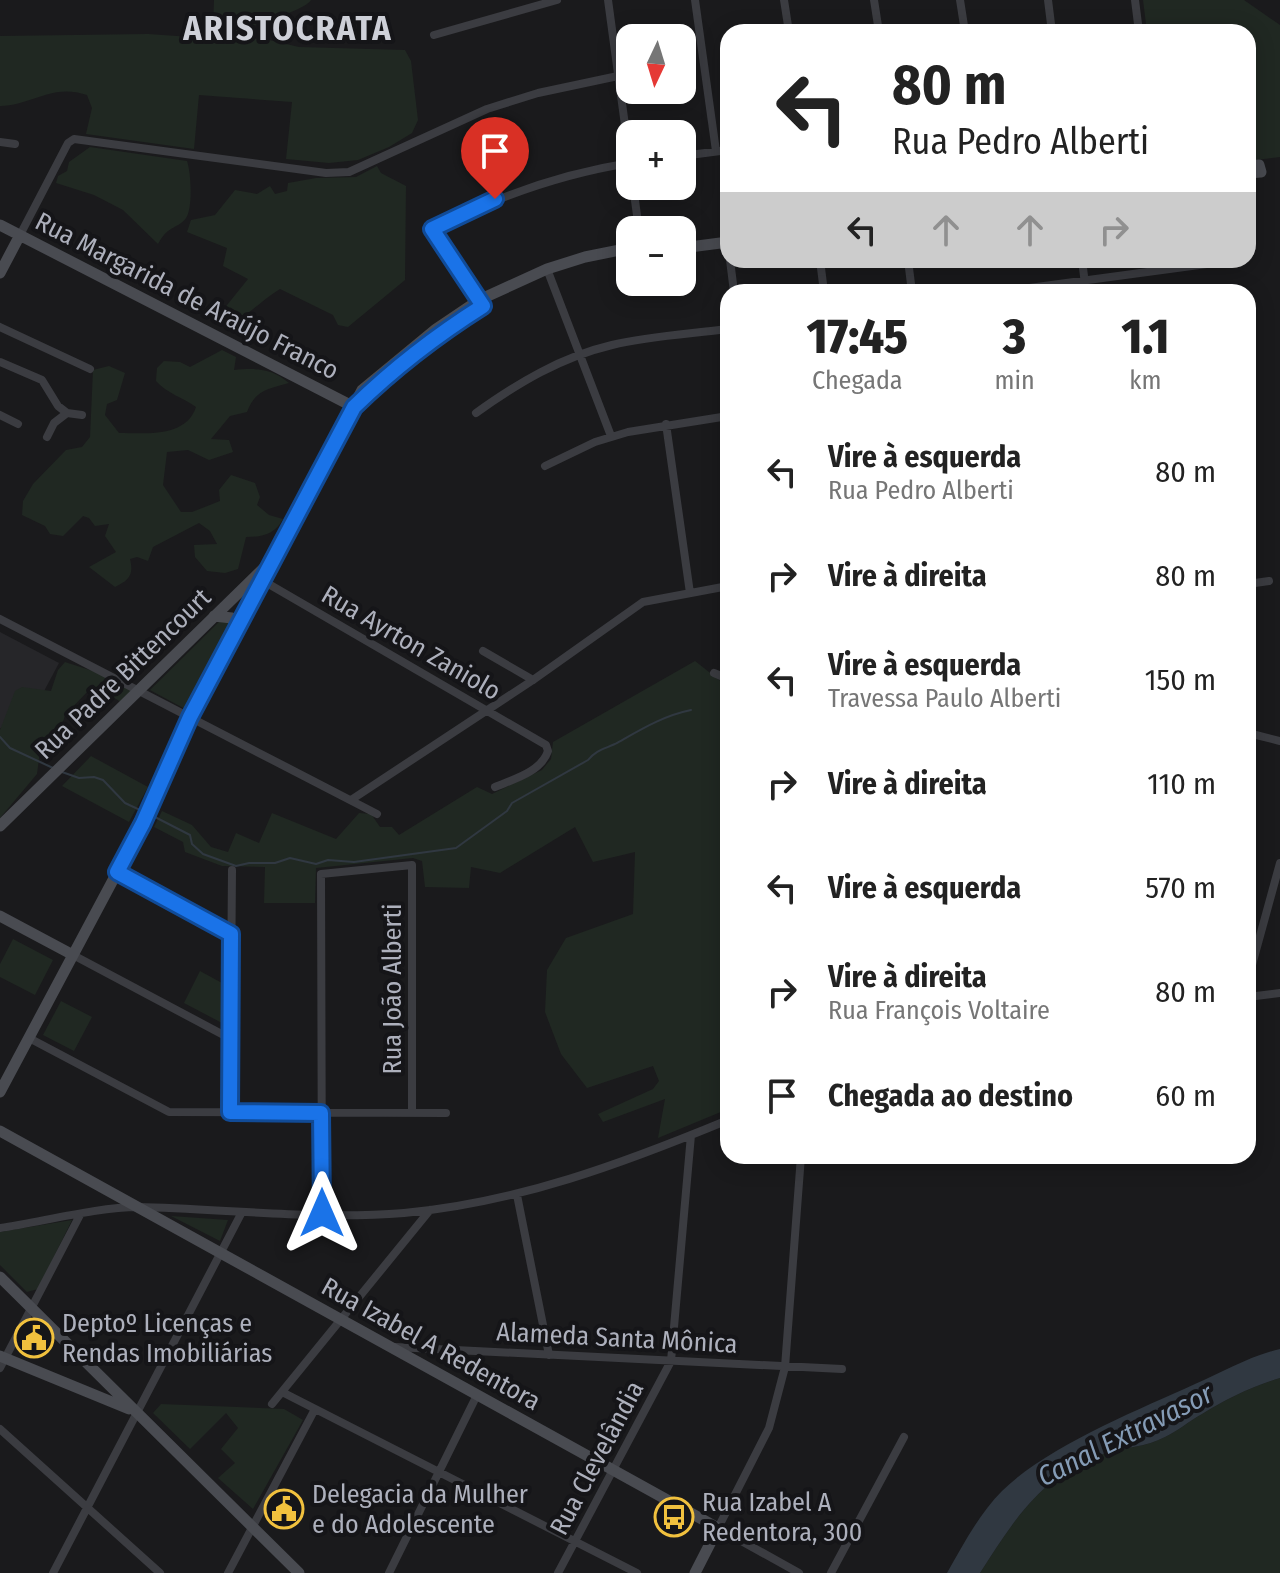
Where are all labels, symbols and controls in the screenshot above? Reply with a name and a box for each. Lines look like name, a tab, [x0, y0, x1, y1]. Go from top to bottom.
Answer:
district label: ARISTOCRATA	[182, 8, 393, 49]
north arrow	[616, 24, 696, 104]
map controls	[616, 24, 696, 296]
text: 80 m	[892, 52, 1007, 119]
icon: left	[760, 56, 864, 160]
pin	[461, 117, 529, 199]
button: +	[616, 120, 696, 200]
text: Rua Pedro Alberti	[892, 120, 1149, 164]
icon: arrive	[473, 129, 517, 173]
street label: Rua Margarida de Araújo Franco	[30, 206, 344, 386]
icon: left	[840, 208, 884, 252]
icon: ahead	[924, 208, 968, 252]
icon: ahead	[1008, 208, 1052, 252]
icon: right	[1092, 208, 1136, 252]
button: −	[616, 216, 696, 296]
text: 17:45	[807, 308, 908, 366]
text: 3	[1003, 308, 1026, 366]
text: 1.1	[1121, 308, 1169, 366]
text: Chegada	[812, 365, 903, 396]
text: min	[995, 365, 1035, 396]
text: km	[1129, 365, 1161, 396]
text: Vire à esquerda	[828, 439, 1021, 475]
icon: left	[760, 450, 804, 494]
text: 80 m	[1155, 454, 1216, 490]
text: Rua Pedro Alberti	[828, 475, 1014, 506]
icon: right	[760, 554, 804, 598]
text: Vire à direita	[828, 558, 987, 594]
text: 80 m	[1155, 558, 1216, 594]
street label: Rua Ayrton Zaniolo	[316, 579, 506, 707]
street label: Rua Padre Bittencourt	[29, 582, 218, 766]
text: Vire à esquerda	[828, 647, 1021, 683]
icon: left	[760, 658, 804, 702]
text: 150 m	[1145, 662, 1216, 698]
text: Travessa Paulo Alberti	[828, 683, 1061, 714]
icon: right	[760, 762, 804, 806]
text: Vire à direita	[828, 766, 987, 802]
text: 110 m	[1147, 766, 1216, 802]
icon: left	[760, 866, 804, 910]
text: Vire à esquerda	[828, 870, 1021, 906]
text: 570 m	[1145, 870, 1216, 906]
street label: Rua João Alberti	[377, 903, 408, 1075]
text: Vire à direita	[828, 959, 987, 995]
icon: right	[760, 970, 804, 1014]
text: 80 m	[1155, 974, 1216, 1010]
text: Rua François Voltaire	[828, 995, 1050, 1026]
icon: arrive	[760, 1074, 804, 1118]
text: Chegada ao destino	[828, 1078, 1073, 1114]
text: 60 m	[1155, 1078, 1216, 1114]
position arrow	[280, 1171, 364, 1255]
street label: Rua Izabel A Redentora	[316, 1271, 546, 1417]
place label: Deptoº Licenças e Rendas Imobiliárias	[62, 1308, 272, 1369]
street label: Alameda Santa Mônica	[496, 1316, 738, 1360]
public building icon: Deptoº Licenças e Rendas Imobiliárias	[13, 1317, 55, 1359]
street label: Rua Clevelândia	[543, 1376, 651, 1540]
water label: Canal Extravasor	[1032, 1376, 1219, 1493]
place label: Delegacia da Mulher e do Adolescente	[312, 1479, 528, 1540]
place label: Rua Izabel A Redentora, 300	[702, 1487, 862, 1548]
public building icon: Delegacia da Mulher e do Adolescente	[263, 1488, 305, 1530]
bus stop icon: Rua Izabel A Redentora, 300	[653, 1496, 695, 1538]

